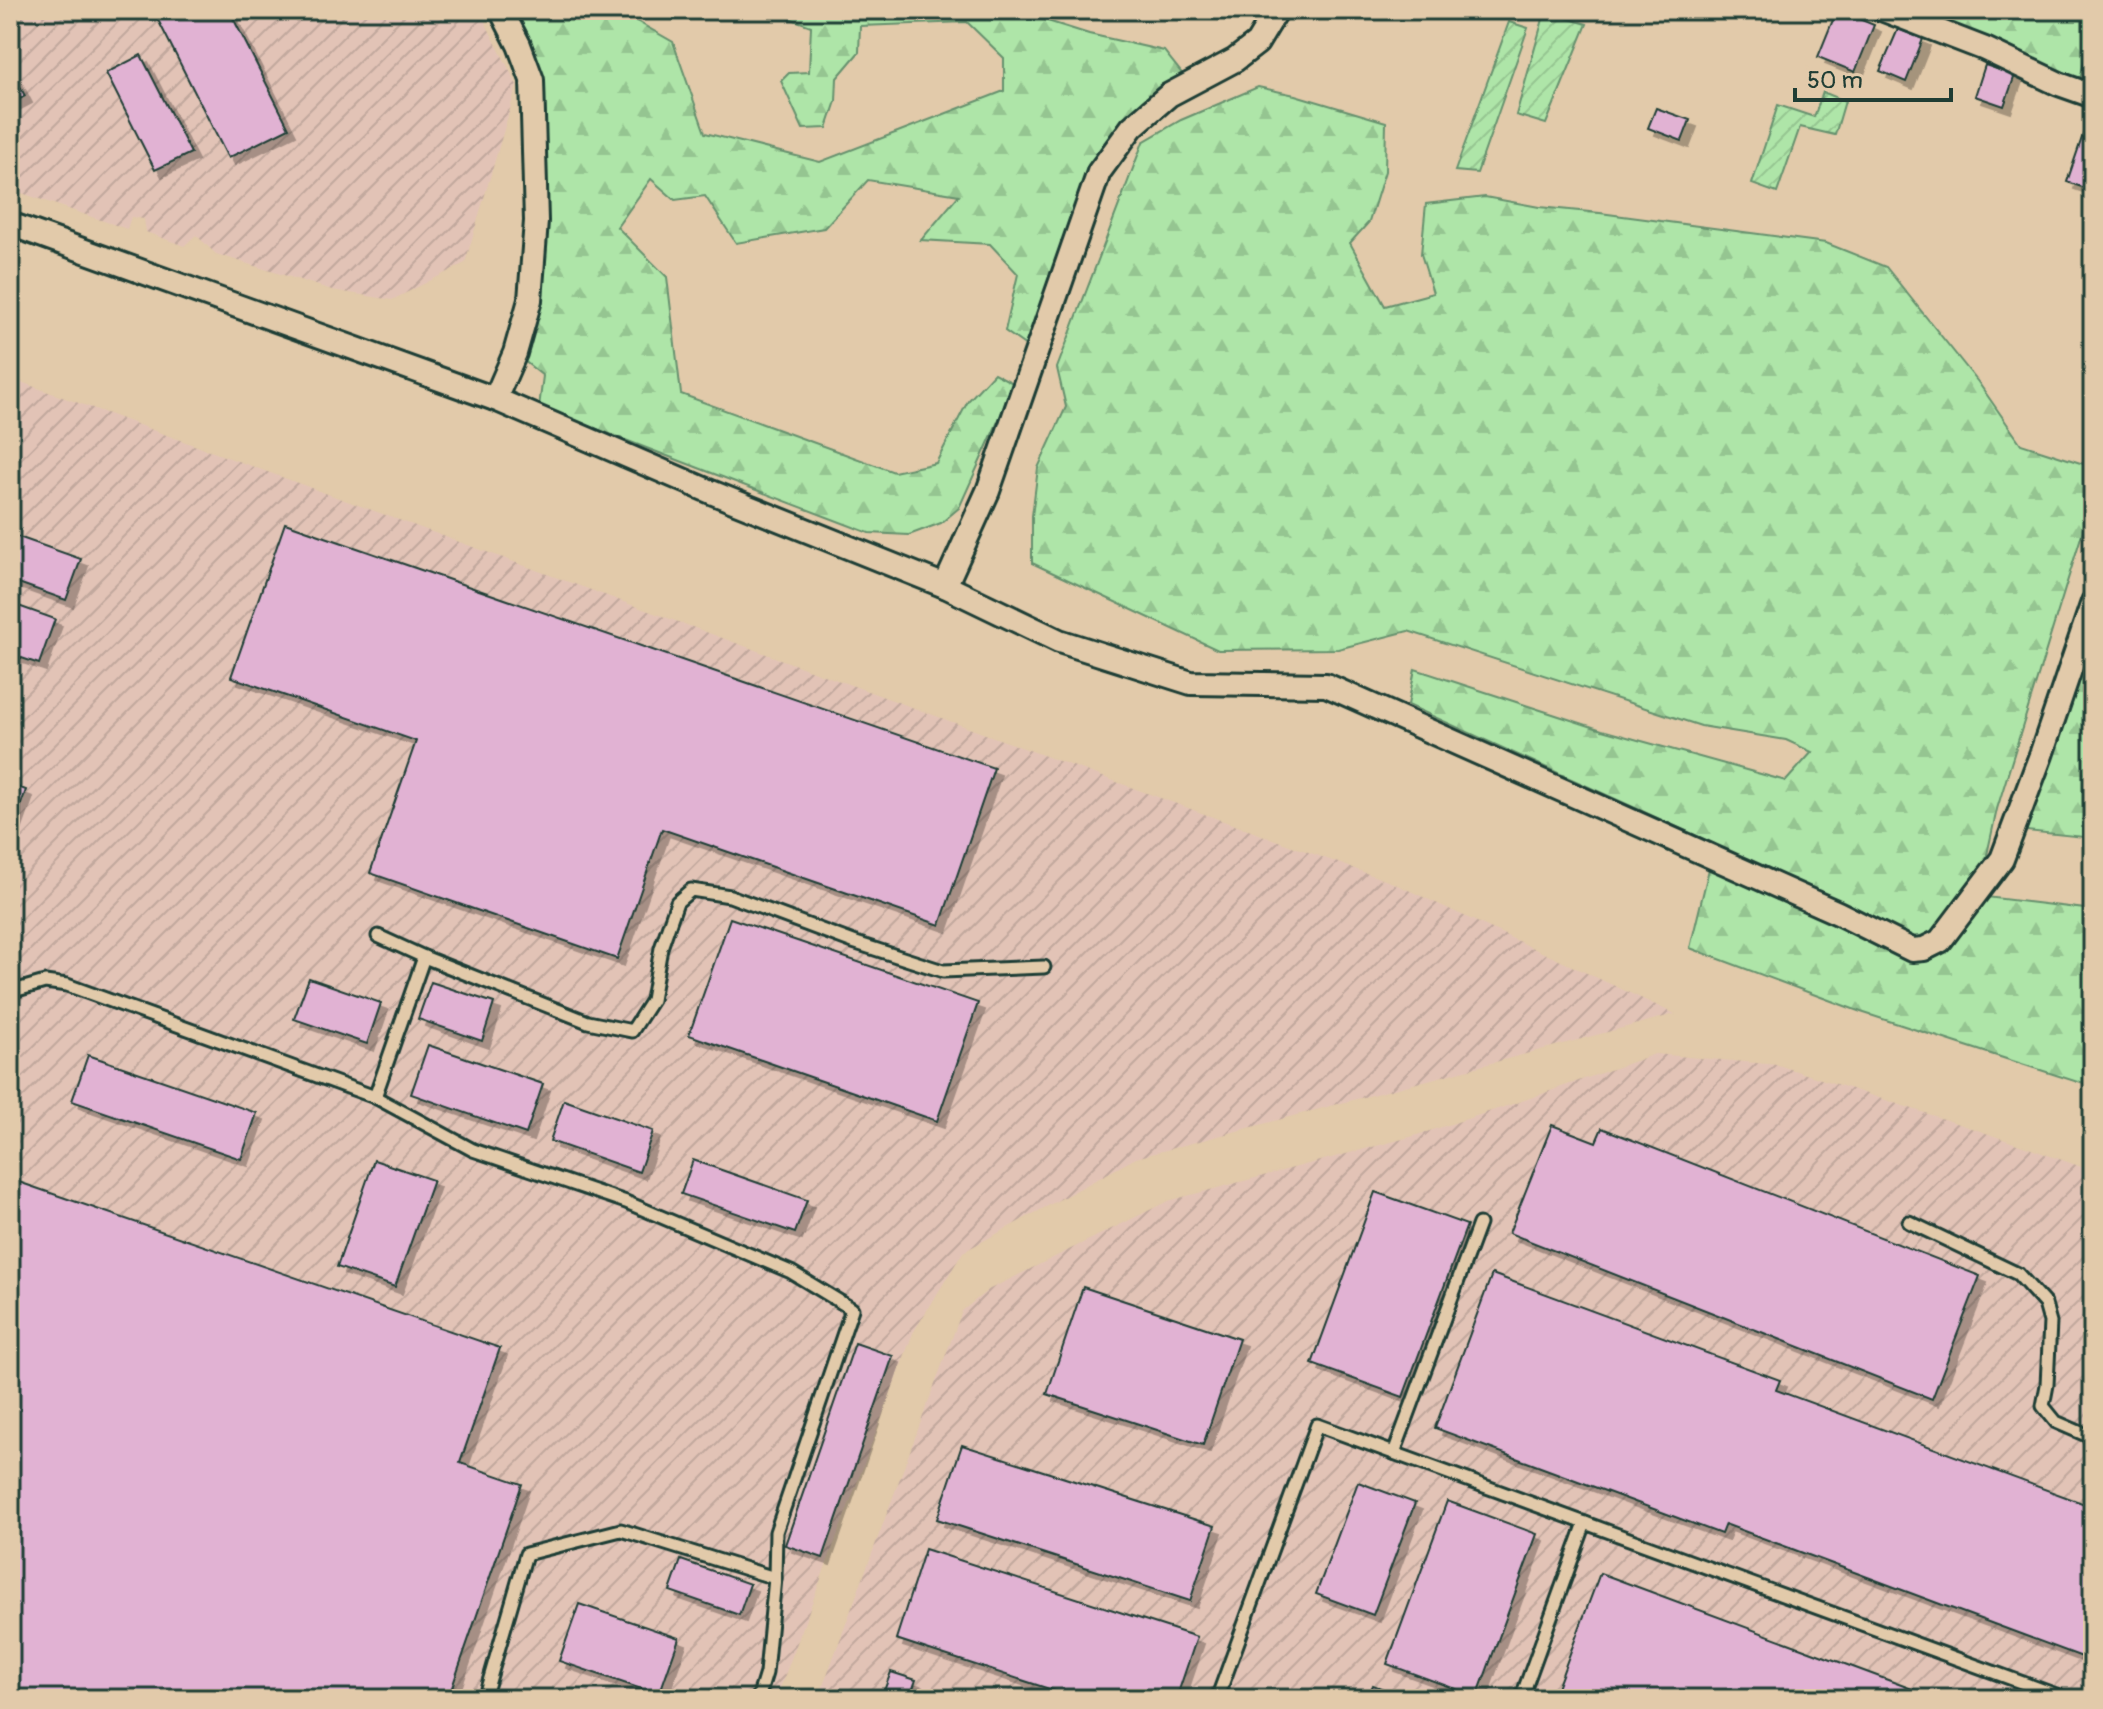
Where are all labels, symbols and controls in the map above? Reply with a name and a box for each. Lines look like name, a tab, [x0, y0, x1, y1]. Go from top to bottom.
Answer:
scale bar	[1795, 52, 1951, 102]
text: 50 m	[1807, 66, 1863, 95]

